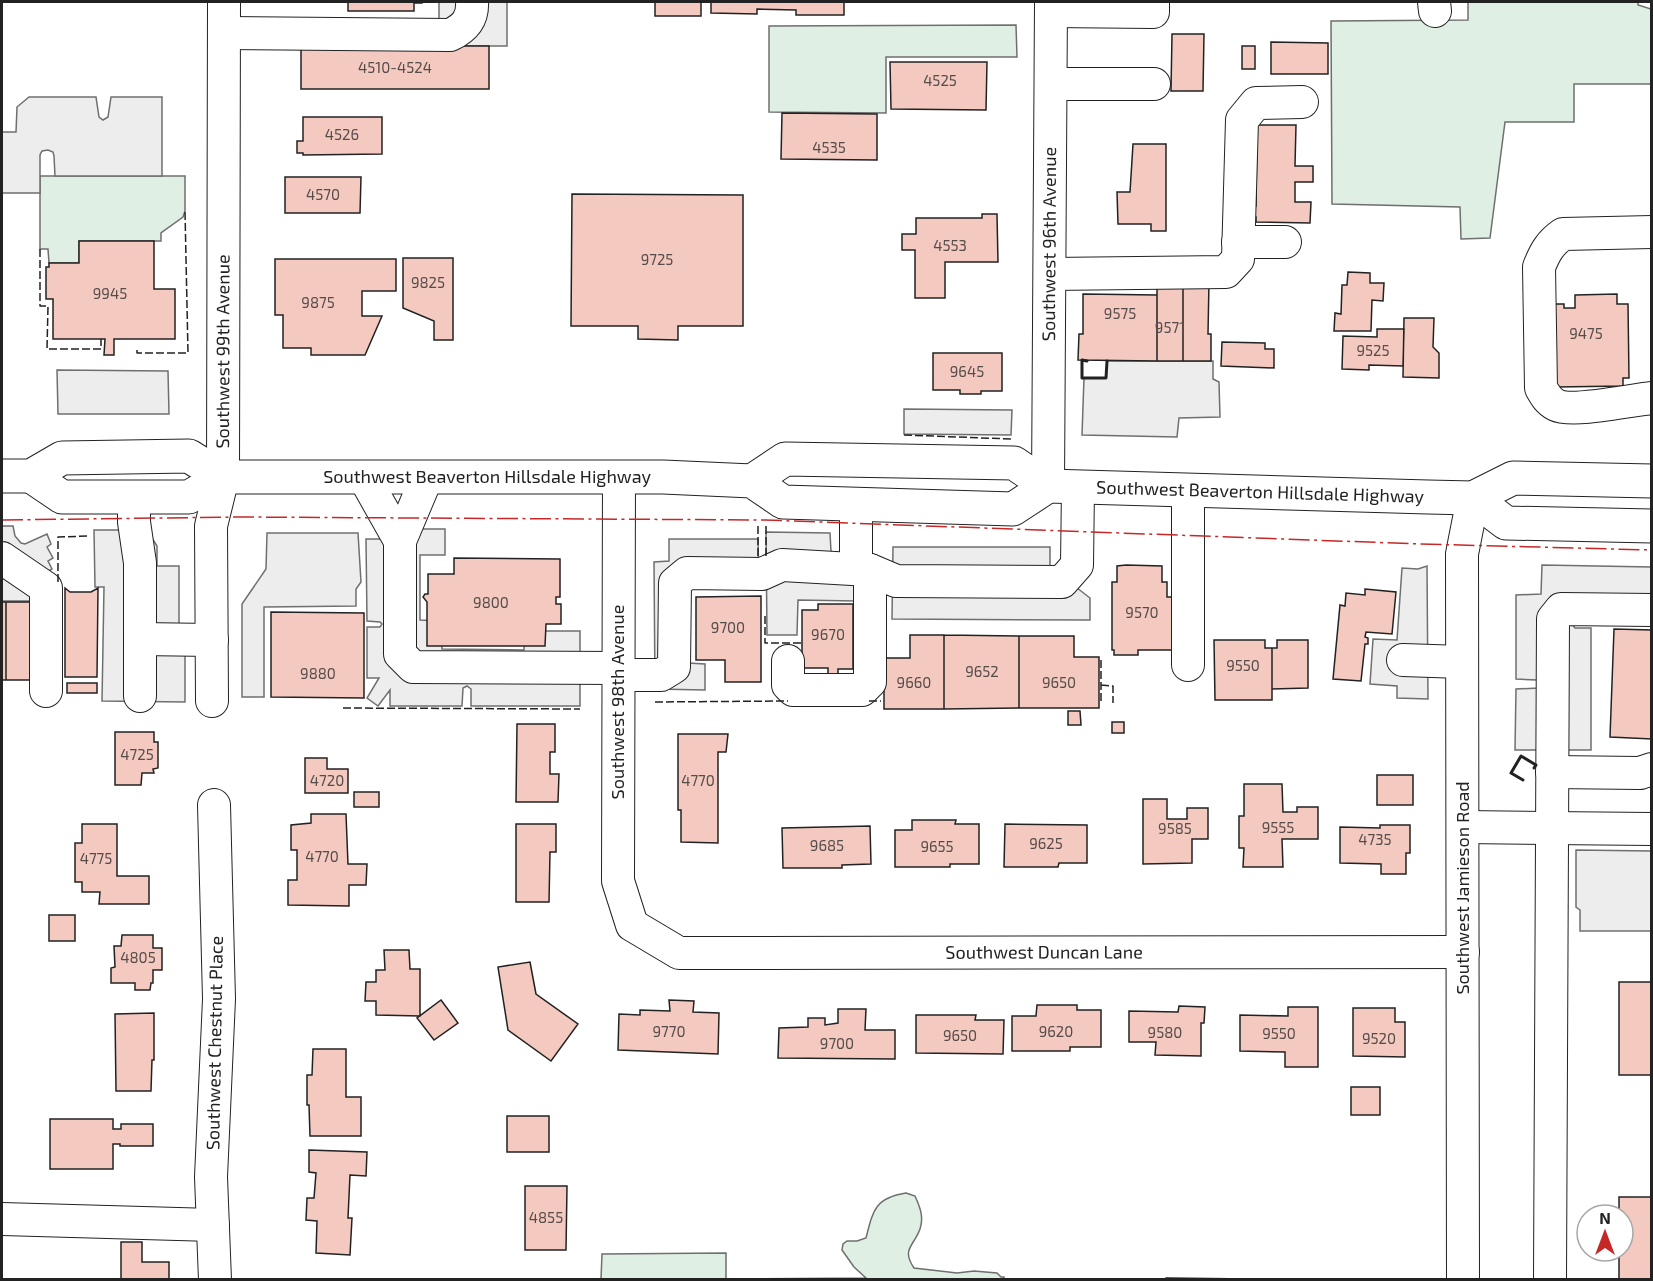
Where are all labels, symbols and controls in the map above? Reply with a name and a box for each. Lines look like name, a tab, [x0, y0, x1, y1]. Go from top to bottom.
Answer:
house number: 4510-4524	[358, 58, 432, 76]
house number: 4525	[923, 71, 957, 89]
house number: 4526	[325, 125, 359, 143]
house number: 4535	[812, 138, 846, 156]
street label: Southwest 96th Avenue	[1037, 147, 1060, 341]
house number: 4570	[306, 185, 340, 203]
house number: 4553	[933, 236, 967, 254]
house number: 9725	[641, 250, 673, 268]
street label: Southwest 99th Avenue	[211, 254, 233, 449]
house number: 9825	[411, 273, 445, 291]
house number: 9945	[93, 284, 127, 302]
house number: 9875	[301, 293, 335, 311]
house number: 9575	[1104, 304, 1136, 322]
house number: 9571	[1155, 318, 1185, 336]
house number: 9475	[1569, 324, 1603, 342]
house number: 9525	[1356, 341, 1390, 359]
house number: 9645	[950, 362, 984, 380]
street label: Southwest Beaverton Hillsdale Highway	[323, 465, 652, 487]
street label: Southwest Beaverton Hillsdale Highway	[1096, 475, 1425, 507]
house number: 9800	[473, 593, 509, 611]
house number: 9570	[1125, 603, 1159, 621]
street label: Southwest 98th Avenue	[606, 605, 628, 799]
house number: 9700	[711, 618, 745, 636]
house number: 9670	[811, 625, 845, 643]
house number: 9550	[1226, 656, 1260, 674]
house number: 9652	[965, 662, 999, 680]
house number: 9880	[300, 664, 336, 682]
house number: 9660	[897, 673, 931, 691]
house number: 9650	[1042, 673, 1076, 691]
house number: 4725	[120, 745, 154, 763]
house number: 4720	[310, 771, 344, 789]
house number: 4770	[681, 771, 715, 789]
street label: Southwest Jamieson Road	[1451, 781, 1473, 995]
house number: 9555	[1262, 818, 1294, 836]
house number: 9585	[1158, 819, 1192, 837]
house number: 4735	[1358, 830, 1392, 848]
house number: 9625	[1029, 834, 1063, 852]
house number: 9685	[810, 836, 844, 854]
house number: 9655	[920, 837, 954, 855]
house number: 4770	[305, 847, 339, 865]
house number: 4775	[80, 849, 112, 867]
street label: Southwest Chestnut Place	[201, 936, 227, 1150]
street label: Southwest Duncan Lane	[945, 940, 1143, 963]
house number: 4805	[120, 948, 156, 966]
house number: 9770	[653, 1022, 686, 1040]
house number: 9620	[1039, 1022, 1073, 1040]
house number: 9580	[1148, 1023, 1182, 1041]
house number: 9550	[1262, 1024, 1296, 1042]
house number: 9650	[943, 1026, 977, 1044]
house number: 9520	[1362, 1029, 1396, 1047]
house number: 9700	[820, 1034, 854, 1052]
north arrow	[1575, 1203, 1635, 1263]
house number: 4855	[529, 1208, 563, 1226]
text: N	[1599, 1208, 1611, 1227]

